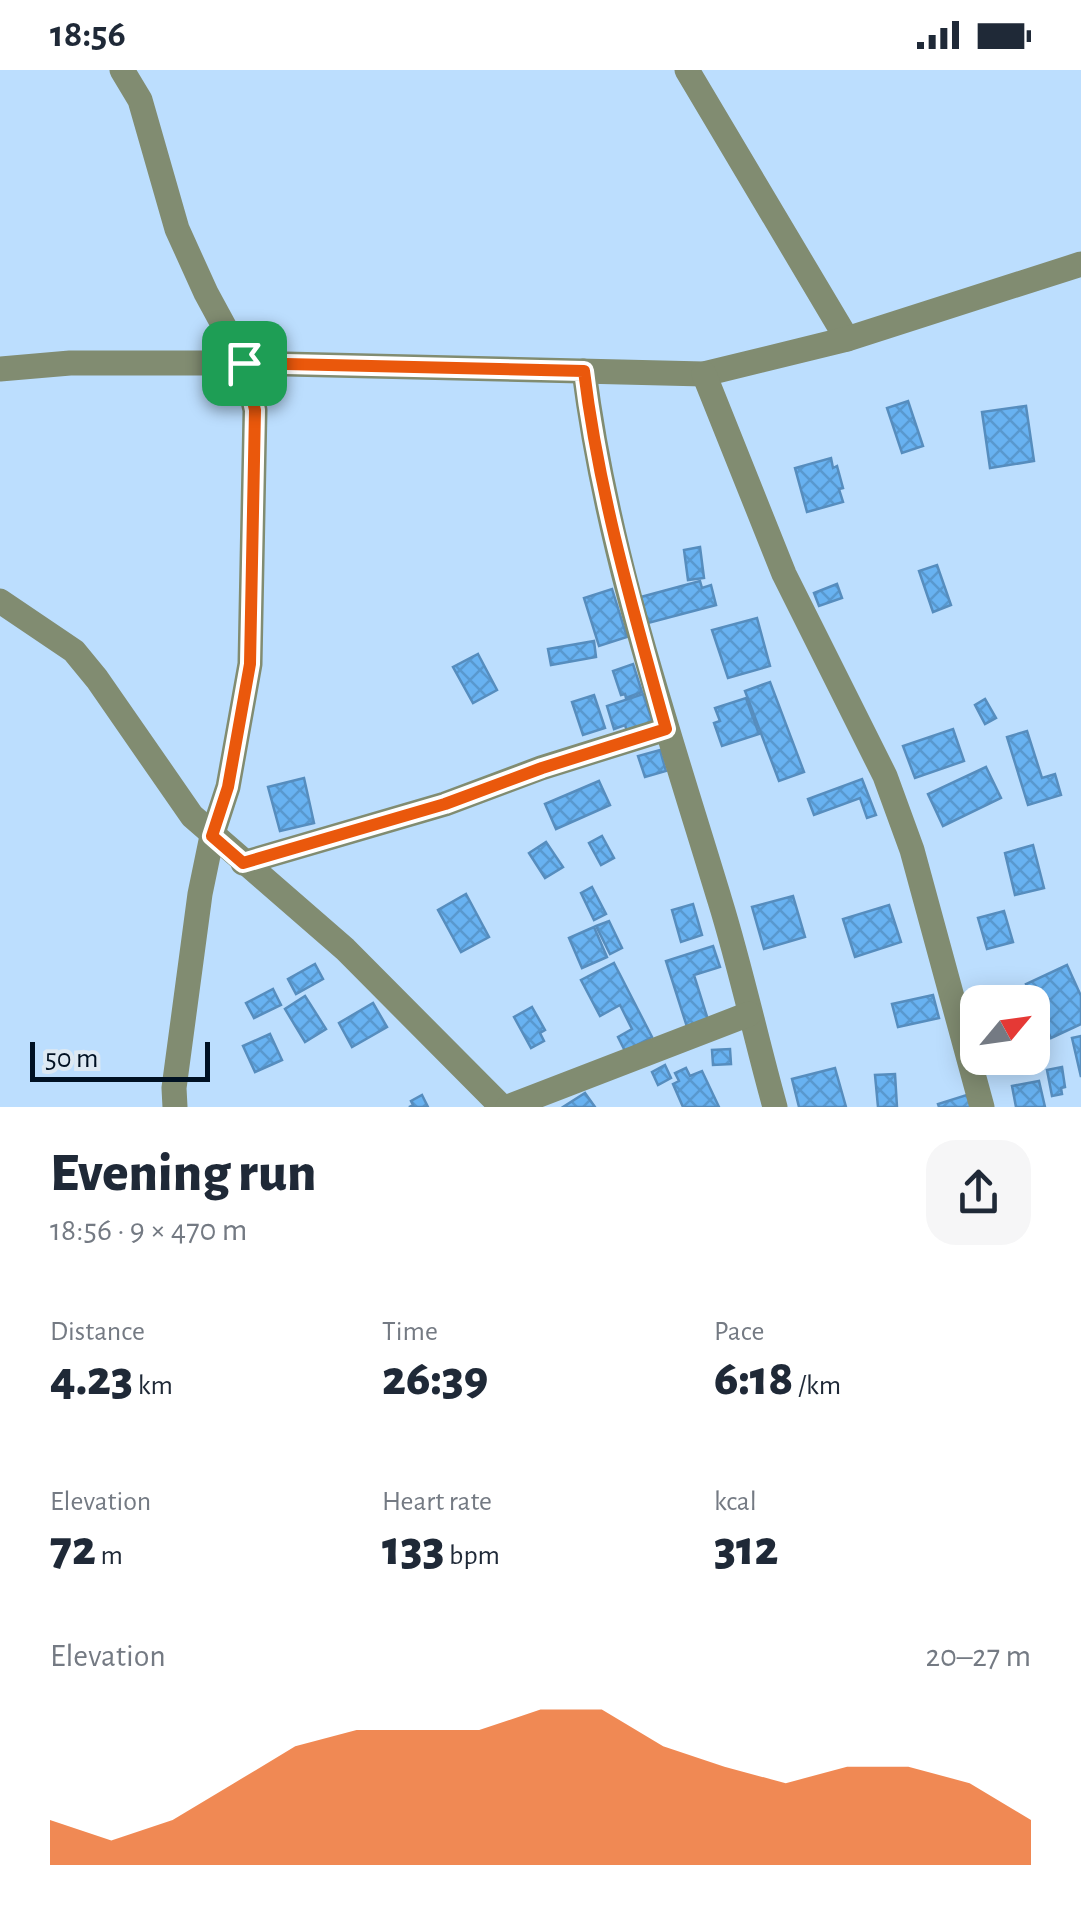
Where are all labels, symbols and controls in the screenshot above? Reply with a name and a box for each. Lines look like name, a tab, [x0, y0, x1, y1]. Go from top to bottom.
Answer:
text: 18:56	[50, 16, 126, 54]
pin	[202, 321, 287, 406]
icon: arrive	[217, 336, 272, 391]
north arrow	[960, 985, 1050, 1075]
map controls	[960, 985, 1050, 1075]
scale bar	[30, 1037, 210, 1081]
text: 50 m	[45, 1045, 99, 1073]
button: share	[926, 1140, 1031, 1245]
text: Evening run	[50, 1146, 316, 1201]
text: 18:56 · 9 × 470 m	[50, 1214, 247, 1246]
text: Distance	[50, 1318, 145, 1346]
text: Time	[382, 1318, 438, 1346]
text: Pace	[714, 1318, 764, 1346]
text: 4.23	[50, 1354, 133, 1404]
text: 26:39	[382, 1354, 488, 1404]
text: 6:18	[714, 1354, 793, 1404]
text: km	[133, 1372, 173, 1400]
text: /km	[793, 1372, 841, 1400]
text: Elevation	[50, 1488, 151, 1516]
text: Heart rate	[382, 1488, 492, 1516]
text: kcal	[714, 1488, 757, 1516]
text: 72	[50, 1524, 96, 1574]
text: 133	[382, 1524, 444, 1574]
text: 312	[714, 1524, 778, 1574]
text: m	[96, 1542, 123, 1570]
text: bpm	[444, 1542, 500, 1570]
text: Elevation	[50, 1640, 166, 1672]
text: 20–27 m	[926, 1640, 1031, 1672]

